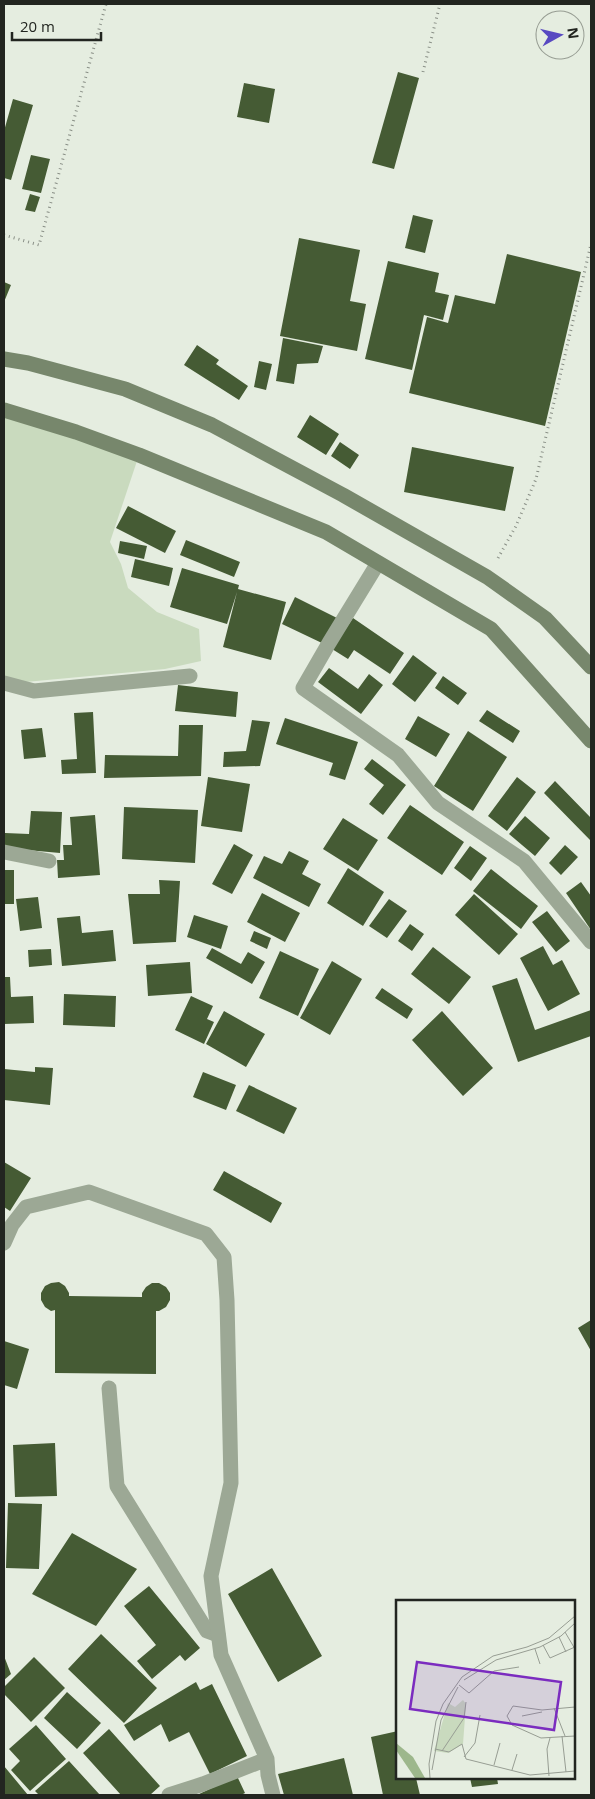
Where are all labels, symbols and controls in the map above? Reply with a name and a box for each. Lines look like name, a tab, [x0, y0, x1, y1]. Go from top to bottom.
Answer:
scale bar	[12, 10, 101, 42]
north arrow	[535, 10, 585, 60]
text: 20 m	[20, 16, 55, 36]
text: N	[563, 26, 584, 40]
inset map	[396, 1600, 575, 1779]

